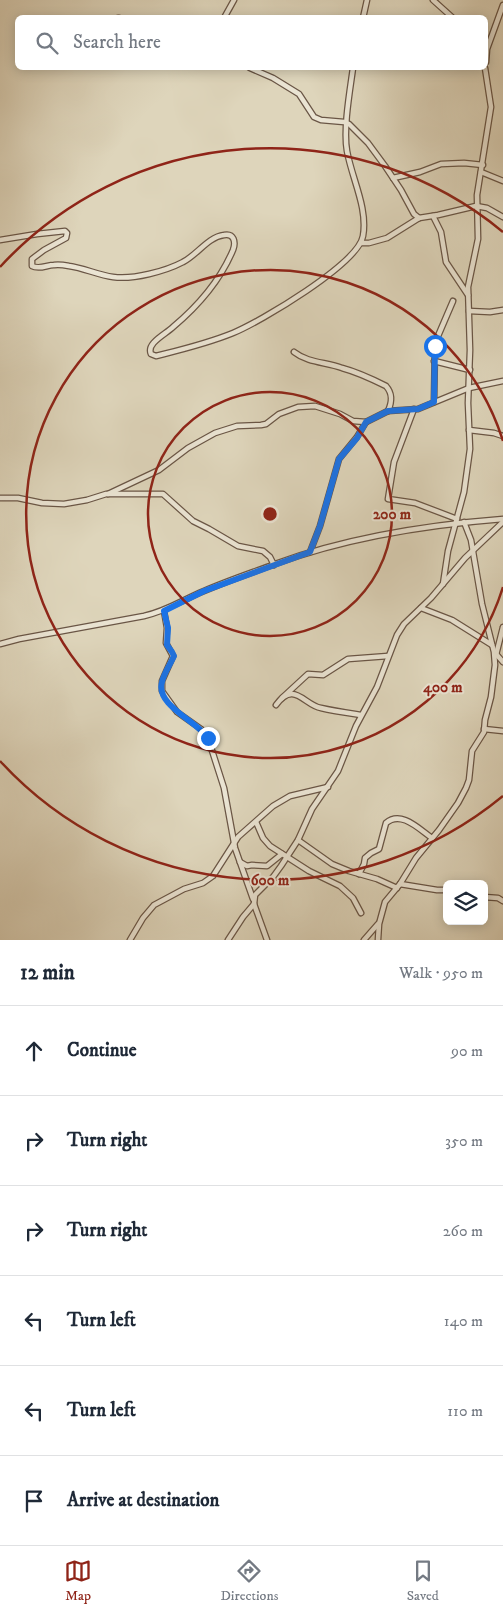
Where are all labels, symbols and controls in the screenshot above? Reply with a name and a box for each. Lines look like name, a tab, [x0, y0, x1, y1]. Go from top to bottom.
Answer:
search box	[15, 15, 488, 70]
icon: search	[33, 29, 61, 57]
text: Search here	[73, 31, 161, 54]
route start	[424, 335, 447, 358]
centre of rings	[261, 505, 279, 523]
text: 200 m	[373, 505, 412, 524]
text: 400 m	[422, 678, 463, 697]
route end	[197, 727, 220, 750]
text: 600 m	[251, 871, 290, 890]
map controls	[443, 880, 488, 925]
button: layers	[443, 880, 488, 925]
text: 12 min	[20, 960, 75, 986]
text: Walk · 950 m	[399, 963, 483, 983]
icon: ahead	[20, 1037, 48, 1065]
text: Continue	[67, 1039, 137, 1062]
text: 90 m	[451, 1041, 483, 1061]
icon: right	[20, 1127, 48, 1155]
text: Turn right	[67, 1129, 147, 1152]
text: 350 m	[445, 1131, 483, 1151]
icon: right	[20, 1217, 48, 1245]
text: Turn right	[67, 1219, 147, 1242]
text: 260 m	[443, 1221, 483, 1241]
icon: left	[20, 1307, 48, 1335]
text: Turn left	[67, 1309, 136, 1332]
text: 140 m	[444, 1311, 483, 1331]
icon: left	[20, 1397, 48, 1425]
text: Turn left	[67, 1399, 136, 1422]
text: 110 m	[447, 1401, 483, 1421]
icon: arrive	[20, 1487, 48, 1515]
text: Arrive at destination	[67, 1489, 219, 1512]
tab: Map	[64, 1557, 92, 1605]
tab: Directions	[220, 1557, 278, 1605]
tab: Saved	[407, 1557, 439, 1605]

